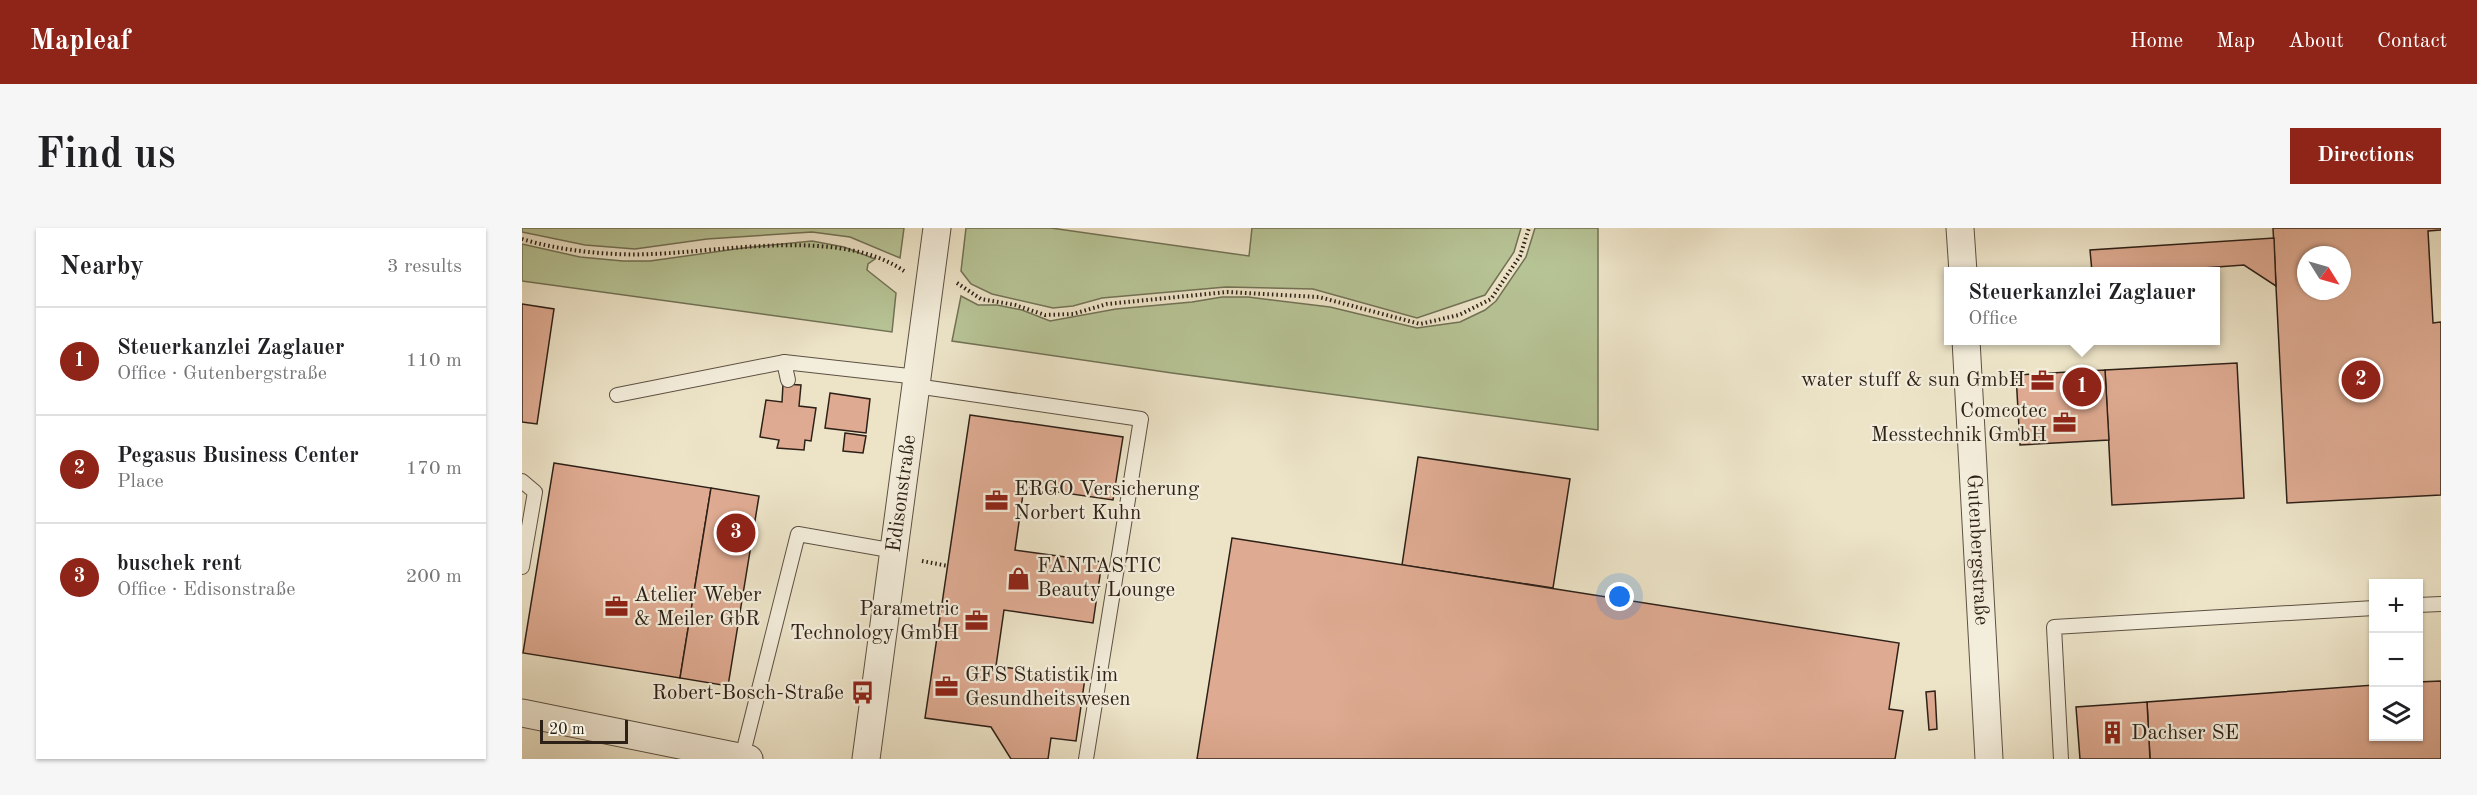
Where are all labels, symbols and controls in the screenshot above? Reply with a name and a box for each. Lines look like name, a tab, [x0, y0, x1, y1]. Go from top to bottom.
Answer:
text: Mapleaf	[30, 28, 130, 56]
text: Home	[2130, 31, 2183, 52]
text: Map	[2216, 31, 2255, 52]
text: About	[2288, 31, 2344, 52]
text: Contact	[2377, 31, 2447, 52]
button: Directions	[2290, 128, 2441, 184]
text: Find us	[36, 135, 175, 177]
north arrow	[2297, 246, 2351, 300]
text: Nearby	[60, 254, 144, 280]
text: 3 results	[387, 257, 462, 277]
popup	[1944, 267, 2220, 345]
text: Steuerkanzlei Zaglauer	[1968, 282, 2196, 304]
text: Office	[1968, 309, 2017, 329]
text: Steuerkanzlei Zaglauer	[117, 337, 344, 359]
text: 1	[74, 351, 85, 371]
text: 110 m	[406, 351, 462, 371]
pin: 2	[2342, 358, 2380, 402]
text: Office · Gutenbergstraße	[117, 364, 327, 384]
pin: 1	[2062, 364, 2102, 410]
office icon: water stuff & sun GmbH	[2030, 367, 2056, 393]
place label: water stuff & sun GmbH	[1801, 370, 2025, 391]
place label: Comcotec Messtechnik GmbH	[1871, 401, 2047, 446]
office icon: Comcotec Messtechnik GmbH	[2052, 410, 2078, 436]
street label: Edisonstraße	[883, 433, 920, 553]
text: Pegasus Business Center	[117, 445, 359, 467]
text: 2	[74, 459, 85, 479]
text: 170 m	[406, 459, 462, 479]
text: Place	[117, 472, 164, 492]
street label: Gutenbergstraße	[1963, 474, 1992, 626]
place label: ERGO Versicherung Norbert Kuhn	[1014, 479, 1200, 524]
office icon: ERGO Versicherung Norbert Kuhn	[983, 488, 1009, 514]
pin: 3	[716, 510, 756, 556]
text: buschek rent	[117, 553, 242, 575]
place label: FANTASTIC Beauty Lounge	[1037, 556, 1175, 601]
shop icon: FANTASTIC Beauty Lounge	[1006, 565, 1032, 591]
text: 3	[74, 567, 85, 587]
text: 200 m	[406, 567, 462, 587]
map controls	[2369, 579, 2423, 741]
button: +	[2369, 579, 2423, 633]
text: Office · Edisonstraße	[117, 580, 295, 600]
your location	[1605, 582, 1634, 611]
place label: Atelier Weber & Meiler GbR	[634, 585, 762, 630]
office icon: Atelier Weber & Meiler GbR	[603, 594, 629, 620]
place label: Parametric Technology GmbH	[790, 599, 959, 644]
office icon: Parametric Technology GmbH	[964, 608, 990, 634]
button: −	[2369, 633, 2423, 687]
place label: GFS Statistik im Gesundheitswesen	[965, 665, 1131, 710]
office icon: GFS Statistik im Gesundheitswesen	[934, 674, 960, 700]
bus stop icon: Robert-Bosch-Straße	[849, 680, 875, 706]
place label: Robert-Bosch-Straße	[652, 683, 844, 704]
button: layers	[2369, 687, 2423, 741]
scale bar	[540, 717, 628, 744]
building icon: Dachser SE	[2100, 720, 2126, 746]
text: 20 m	[549, 722, 585, 738]
place label: Dachser SE	[2131, 723, 2239, 744]

